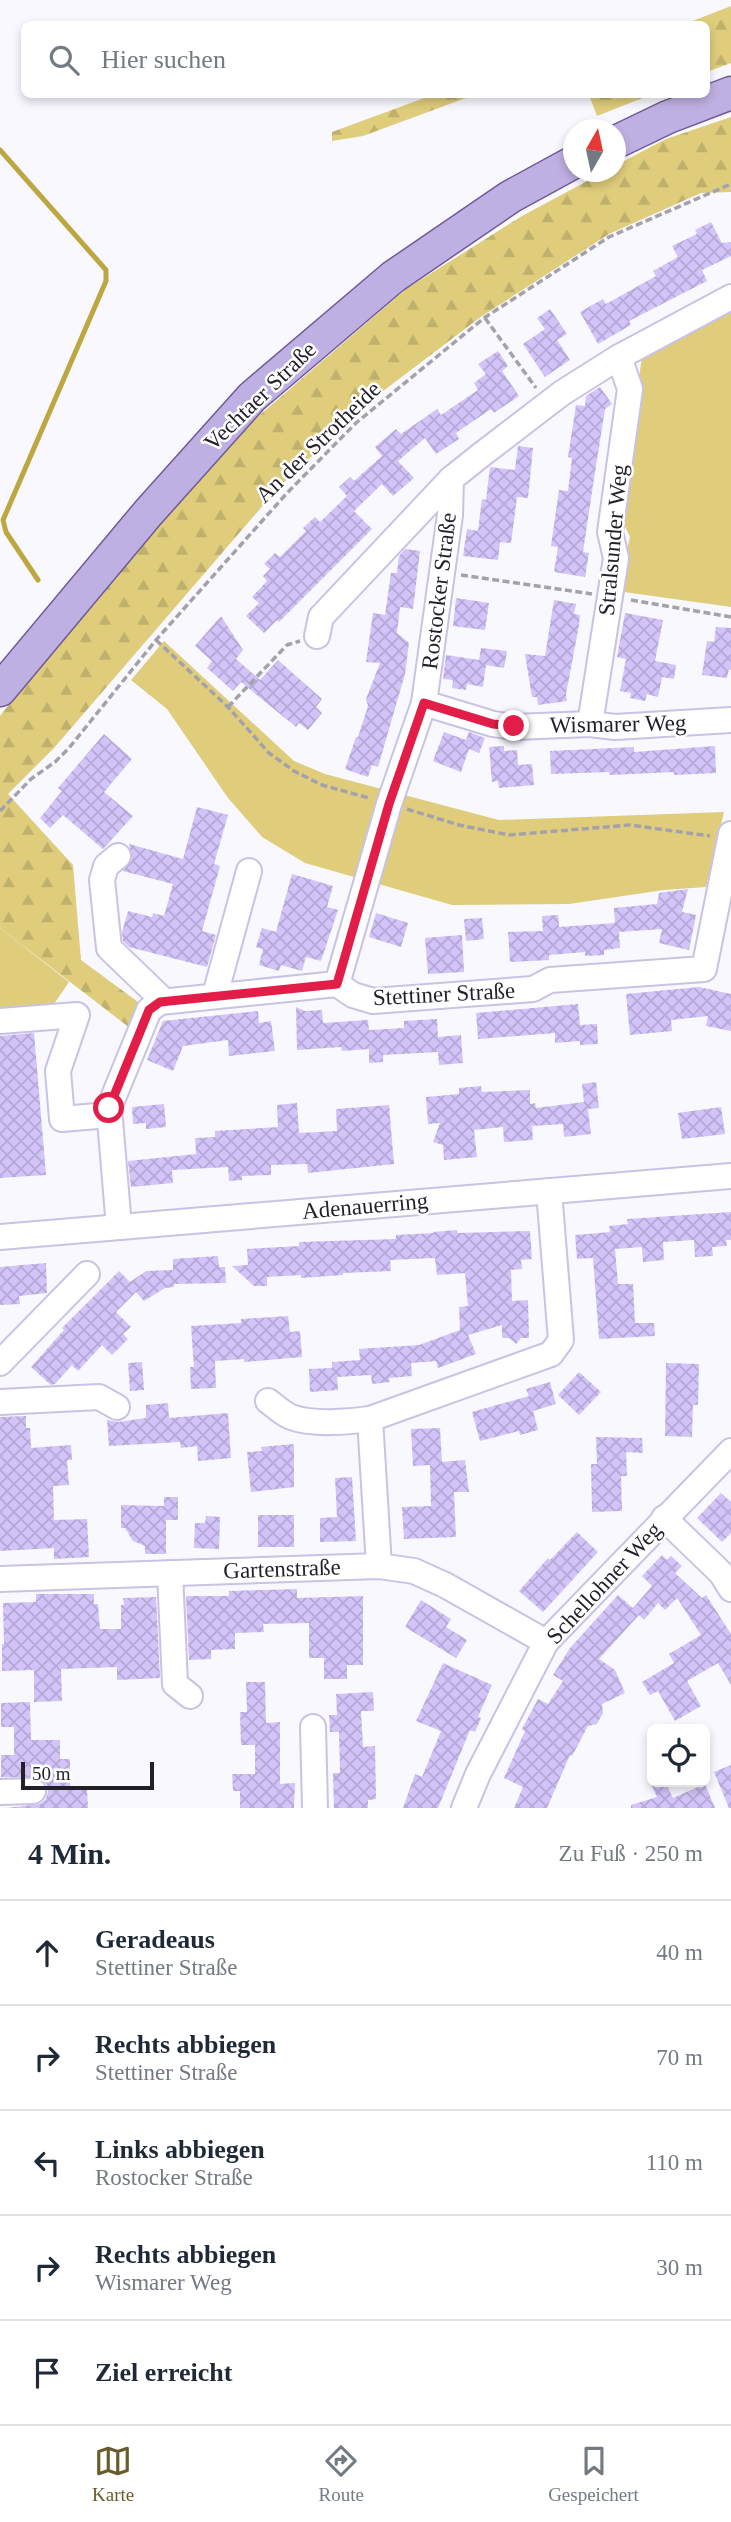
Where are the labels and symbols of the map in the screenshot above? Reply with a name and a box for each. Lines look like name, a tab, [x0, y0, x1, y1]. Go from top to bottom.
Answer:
north arrow	[563, 119, 626, 182]
street label: Vechtaer Straße	[199, 337, 321, 455]
street label: An der Strotheide	[251, 376, 385, 508]
street label: Stralsunder Weg	[594, 463, 632, 617]
street label: Rostocker Straße	[417, 511, 461, 671]
route end	[498, 710, 529, 741]
street label: Wismarer Weg	[549, 710, 687, 738]
street label: Stettiner Straße	[372, 978, 516, 1010]
route start	[93, 1092, 124, 1123]
street label: Adenauerring	[301, 1188, 430, 1224]
street label: Schellohner Weg	[541, 1517, 667, 1649]
street label: Gartenstraße	[223, 1554, 341, 1584]
scale bar	[21, 1759, 154, 1791]

